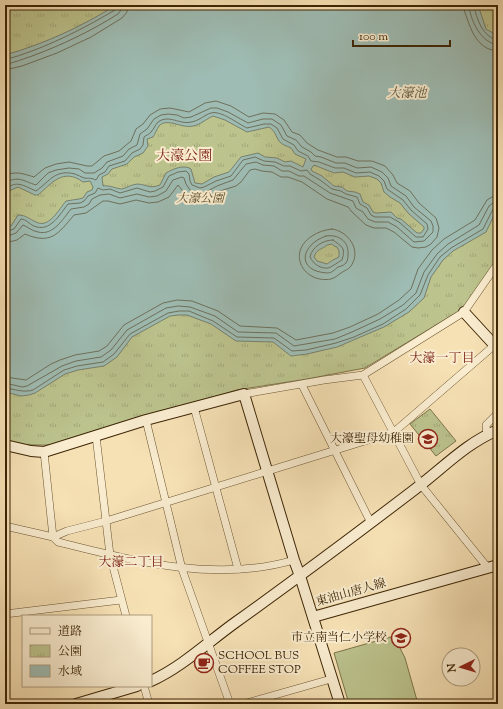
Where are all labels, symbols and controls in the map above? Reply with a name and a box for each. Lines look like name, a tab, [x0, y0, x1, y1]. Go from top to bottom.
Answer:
scale bar	[353, 22, 450, 48]
text: 100 m	[359, 28, 388, 46]
water label: 大濠池	[387, 85, 428, 103]
district label: 大濠公園	[156, 147, 212, 167]
park label: 大濠公園	[176, 190, 226, 208]
district label: 大濠一丁目	[409, 350, 475, 368]
school or university icon: 大濠聖母幼稚園	[417, 428, 439, 450]
place label: 大濠聖母幼稚園	[330, 430, 414, 448]
district label: 大濠二丁目	[98, 554, 164, 572]
street label: 東油山唐人線	[314, 574, 388, 612]
legend	[22, 615, 152, 687]
text: 道路	[58, 623, 82, 641]
school or university icon: 市立南当仁小学校	[390, 627, 412, 649]
place label: 市立南当仁小学校	[291, 629, 387, 647]
text: 公園	[58, 643, 82, 661]
place label: SCHOOL BUS COFFEE STOP	[218, 647, 301, 679]
north arrow	[441, 647, 481, 687]
cafe icon: SCHOOL BUS COFFEE STOP	[193, 652, 215, 674]
text: N	[444, 662, 460, 674]
text: 水域	[58, 663, 82, 681]

